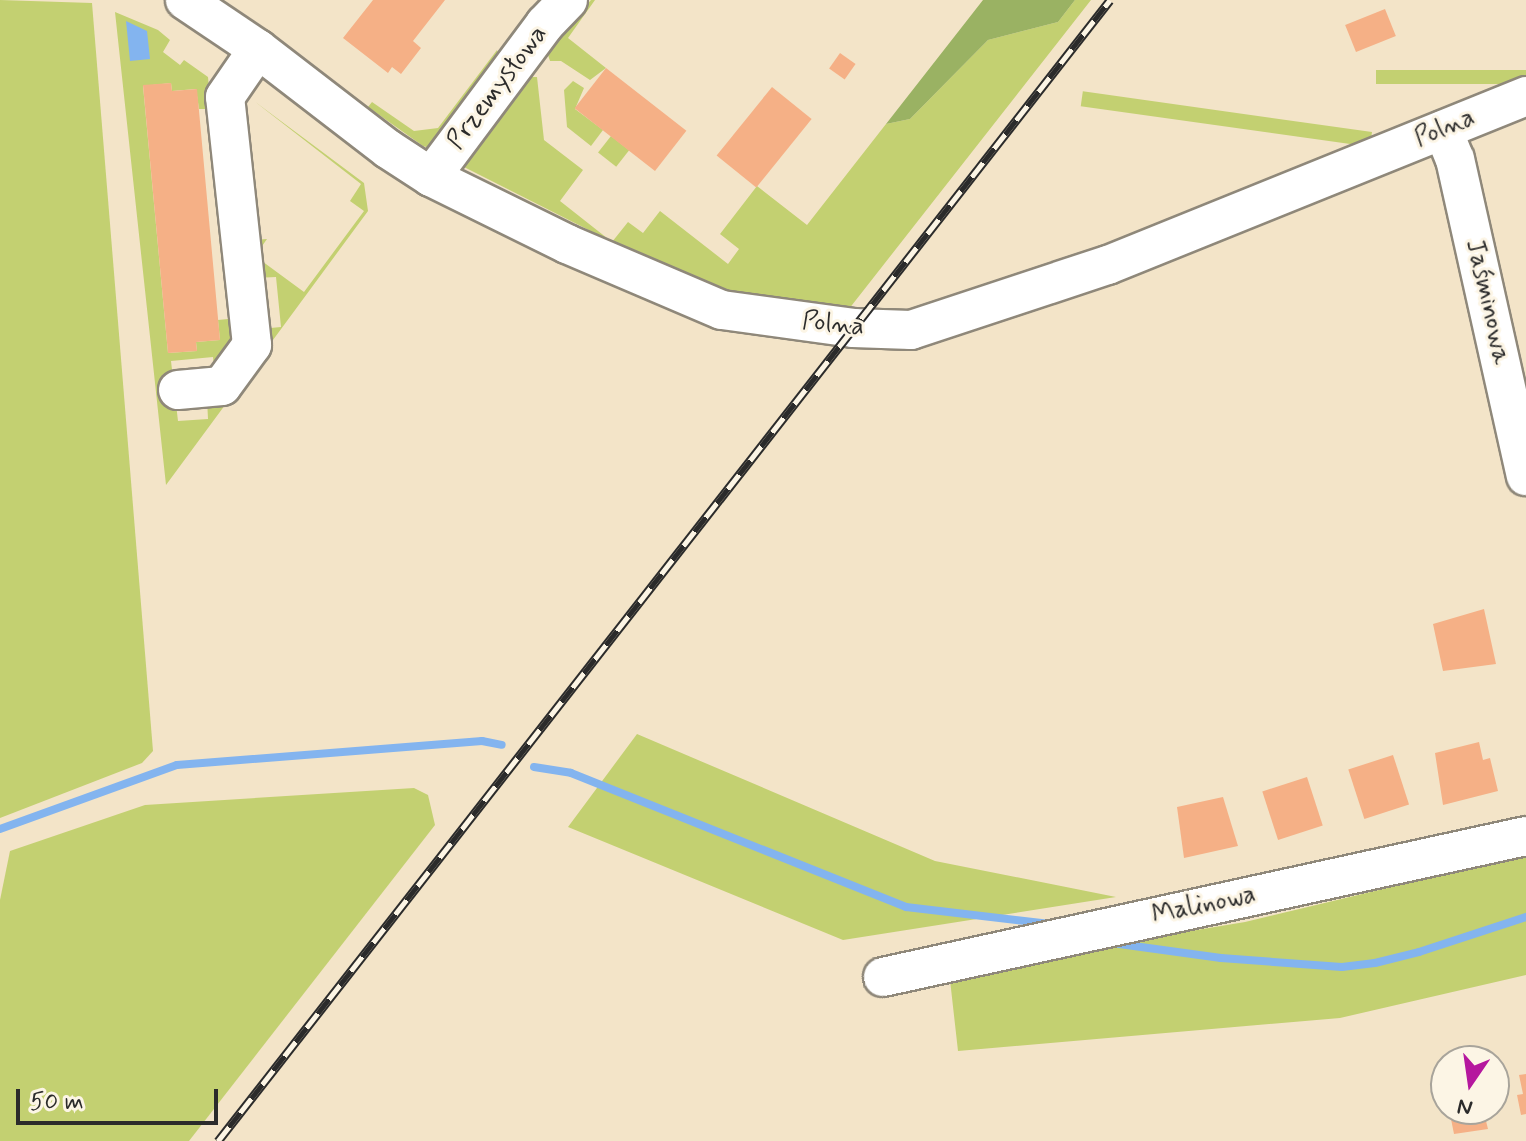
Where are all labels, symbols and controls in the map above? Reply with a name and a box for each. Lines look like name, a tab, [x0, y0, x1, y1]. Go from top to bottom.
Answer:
street label: Przemysłowa	[441, 20, 555, 156]
street label: Polna	[1410, 103, 1480, 155]
street label: Jaśminowa	[1458, 237, 1516, 367]
street label: Polna	[800, 306, 866, 344]
street label: Malinowa	[1149, 880, 1259, 932]
north arrow	[1430, 1045, 1510, 1125]
scale bar	[20, 1073, 222, 1123]
text: 50 m	[30, 1087, 84, 1118]
text: N	[1455, 1091, 1475, 1122]

